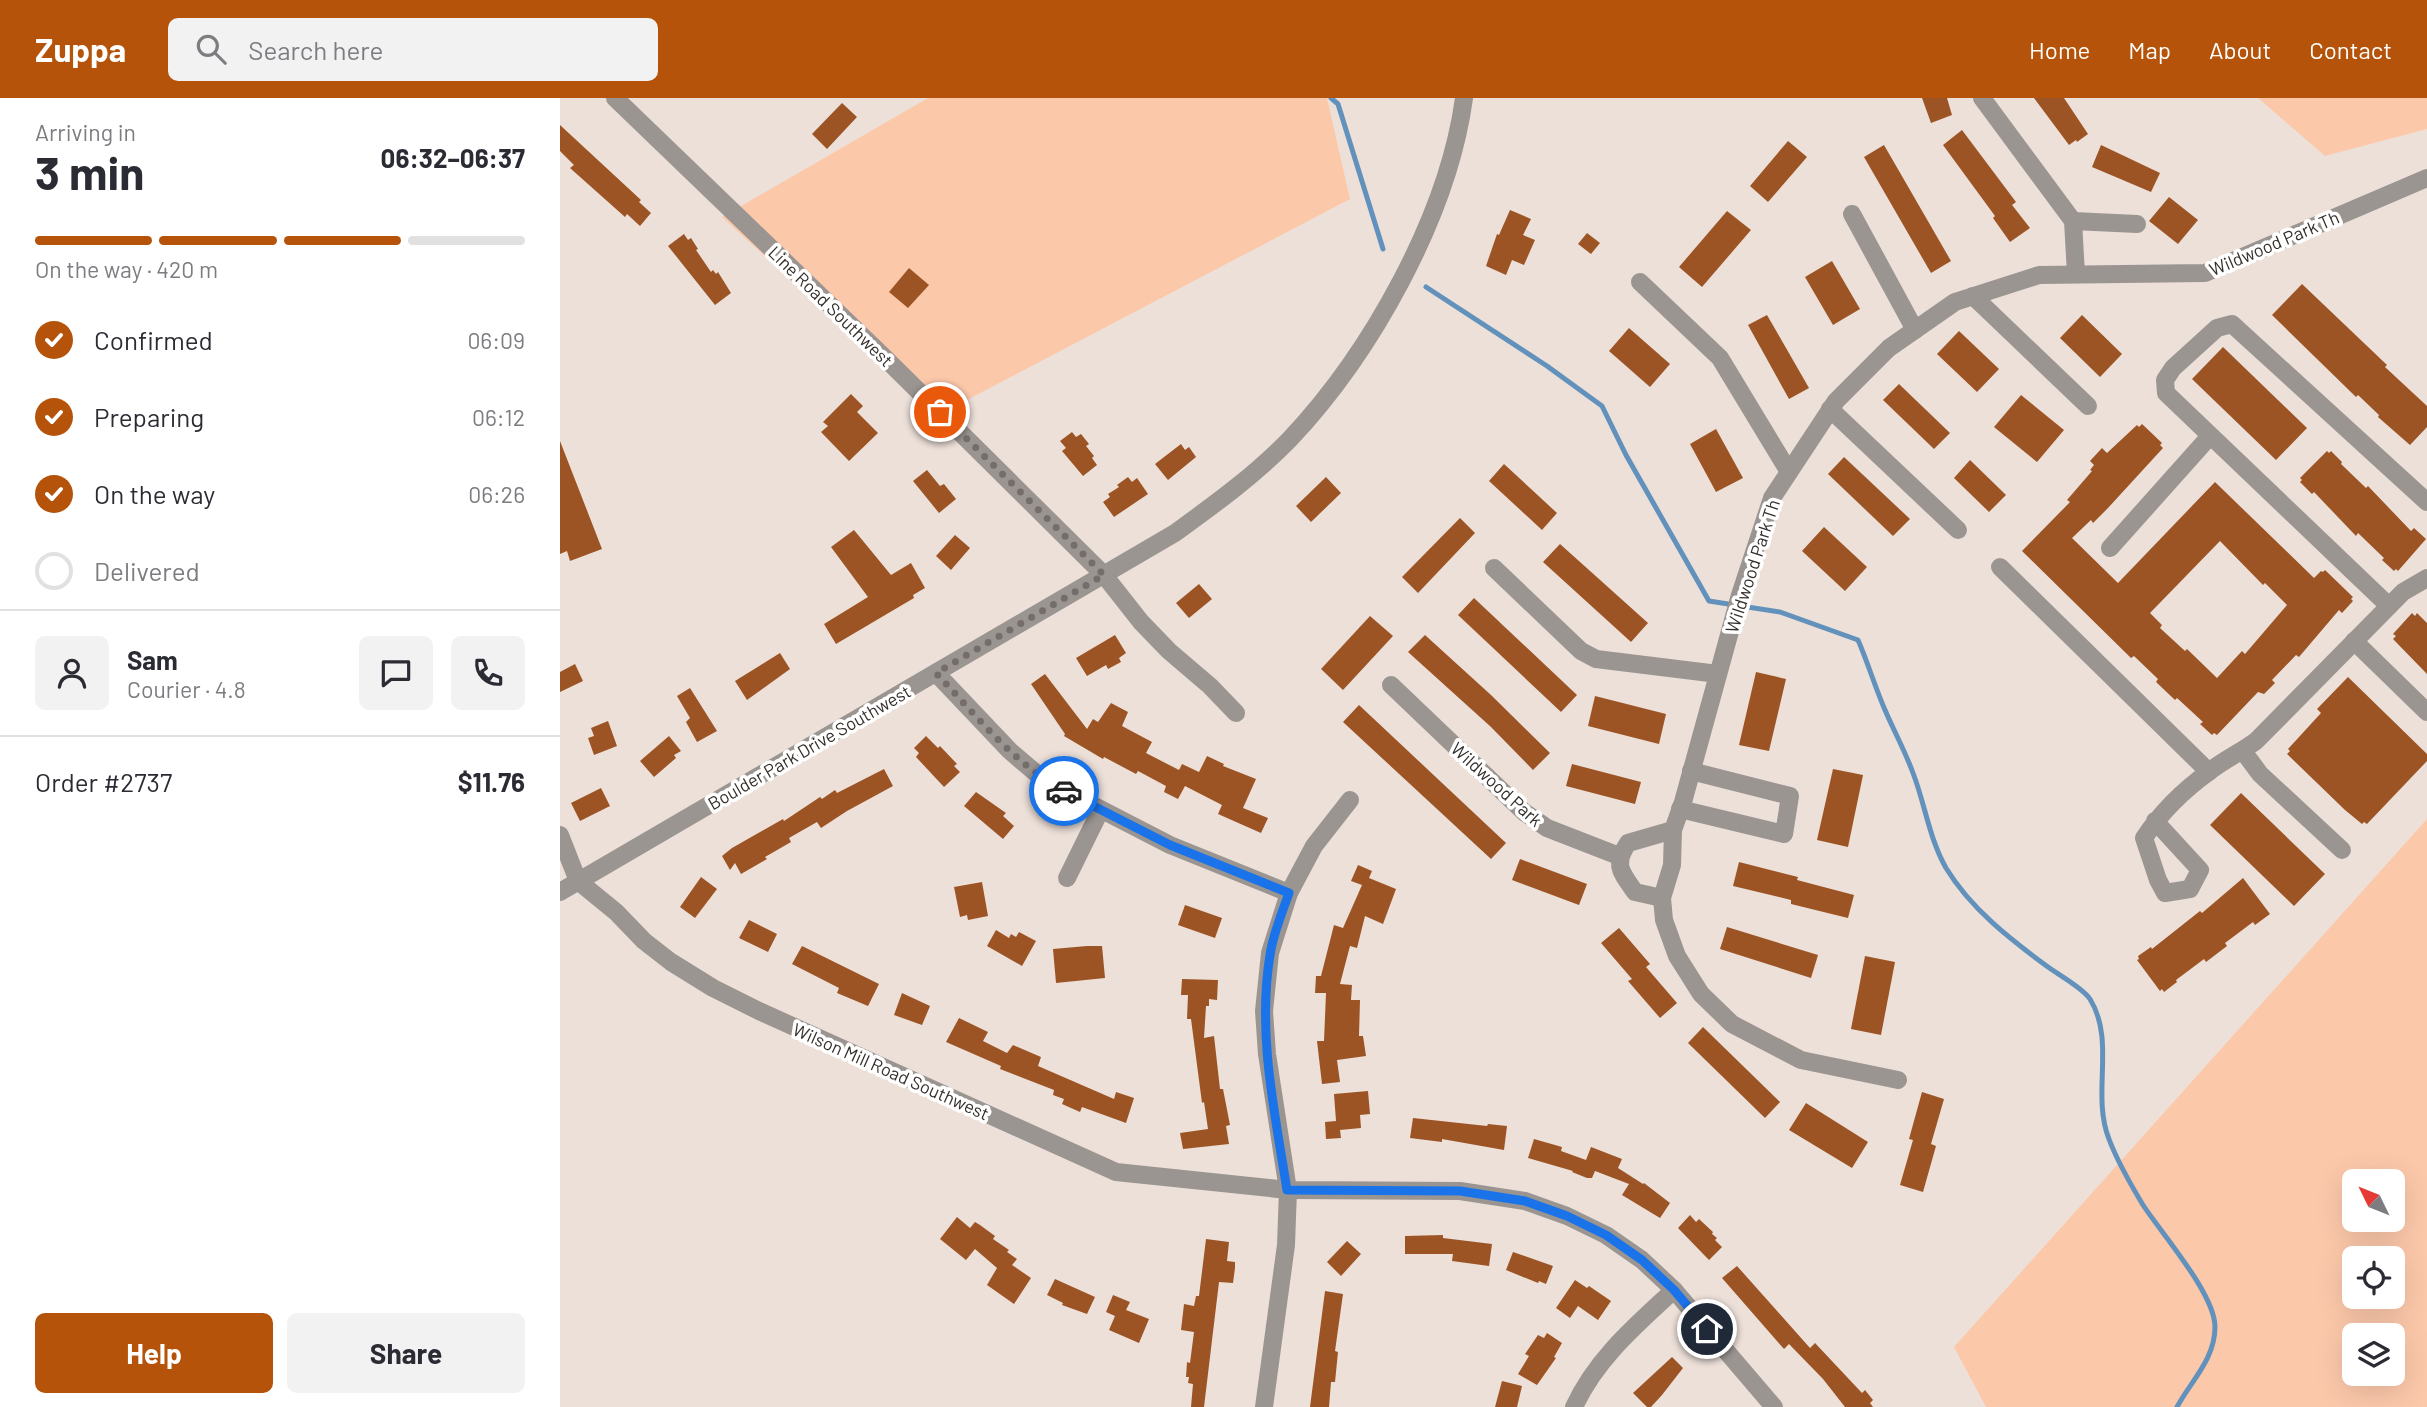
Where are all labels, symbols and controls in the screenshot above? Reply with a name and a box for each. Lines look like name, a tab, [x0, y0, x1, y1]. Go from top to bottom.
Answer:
search box	[168, 18, 658, 81]
text: Zuppa	[35, 29, 126, 69]
icon: search	[192, 30, 230, 68]
text: Search here	[248, 34, 383, 65]
text: Home	[2029, 35, 2090, 64]
text: Map	[2128, 35, 2171, 64]
text: About	[2209, 35, 2271, 64]
text: Contact	[2309, 35, 2392, 64]
text: Arriving in	[35, 118, 136, 146]
text: 06:32–06:37	[381, 142, 525, 173]
text: 3 min	[35, 144, 144, 199]
street label: Wildwood Park Th	[2206, 206, 2342, 280]
street label: Line Road Southwest	[764, 241, 898, 371]
text: On the way · 420 m	[35, 255, 218, 283]
icon: check	[35, 321, 73, 359]
text: Confirmed	[94, 324, 213, 355]
text: 06:09	[467, 326, 525, 354]
pin	[910, 382, 970, 442]
icon: bag	[921, 393, 959, 431]
icon: check	[35, 398, 73, 436]
text: Preparing	[94, 401, 204, 432]
text: 06:12	[472, 403, 525, 431]
icon: check	[35, 475, 73, 513]
text: On the way	[94, 478, 215, 509]
text: 06:26	[468, 480, 525, 508]
street label: Wildwood Park Th	[1720, 497, 1784, 635]
text: Delivered	[94, 555, 200, 586]
button: person	[35, 636, 109, 710]
button: chat	[359, 636, 433, 710]
button: phone	[451, 636, 525, 710]
text: Sam	[127, 644, 178, 675]
text: Courier · 4.8	[127, 675, 246, 703]
street label: Boulder Park Drive Southwest	[704, 680, 914, 814]
street label: Wildwood Park	[1447, 737, 1547, 831]
courier	[1029, 756, 1099, 826]
text: Order #2737	[35, 766, 172, 797]
text: $11.76	[458, 766, 525, 797]
icon: car	[1045, 772, 1083, 810]
street label: Wilson Mill Road Southwest	[790, 1018, 992, 1124]
north arrow	[2342, 1169, 2404, 1232]
map controls	[2342, 1169, 2405, 1386]
button: locate	[2342, 1246, 2405, 1309]
pin	[1677, 1299, 1737, 1359]
icon: home	[1688, 1310, 1726, 1348]
button: Help	[35, 1313, 273, 1393]
button: Share	[287, 1313, 525, 1393]
button: layers	[2342, 1323, 2405, 1386]

